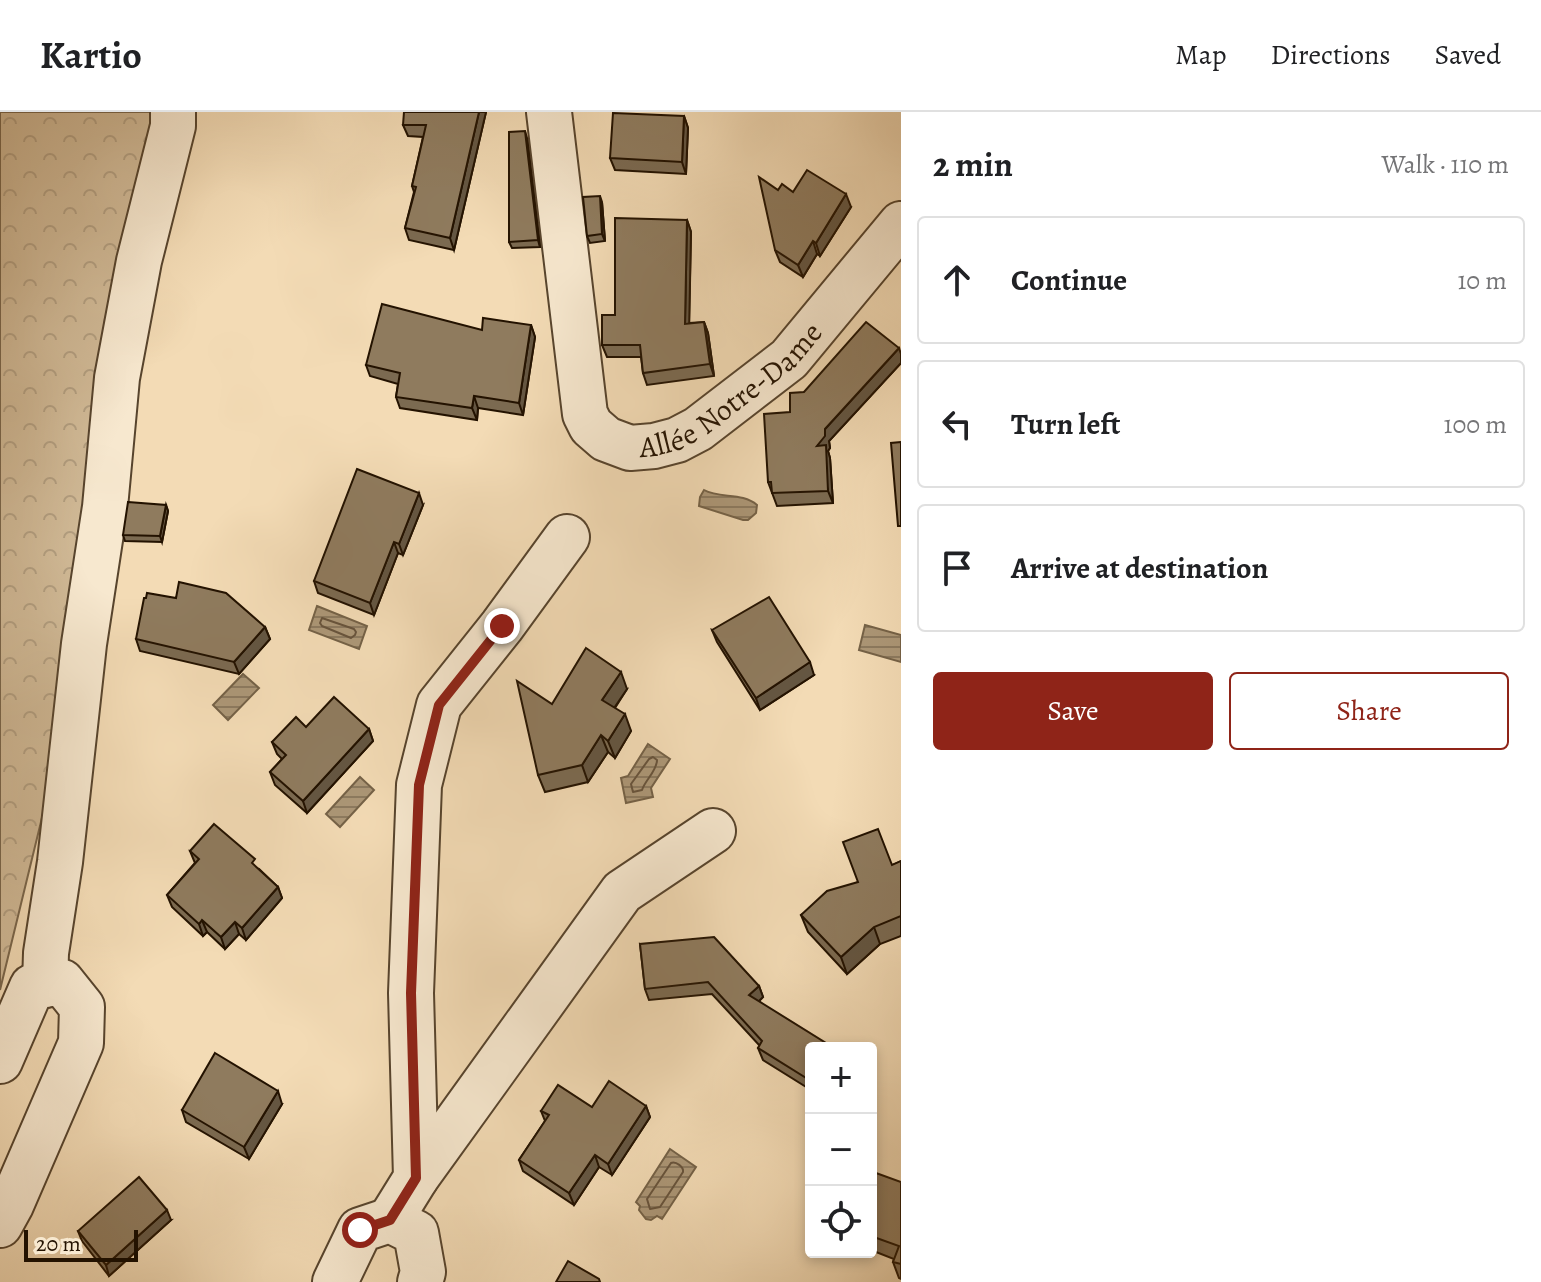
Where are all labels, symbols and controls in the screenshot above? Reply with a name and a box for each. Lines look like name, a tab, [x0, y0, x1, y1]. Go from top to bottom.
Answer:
text: Kartio	[40, 29, 142, 81]
text: Map	[1175, 36, 1226, 74]
text: Directions	[1270, 36, 1391, 74]
text: Saved	[1435, 36, 1501, 74]
text: 2 min	[933, 141, 1013, 188]
text: Walk · 110 m	[1382, 147, 1509, 182]
icon: ahead	[935, 258, 979, 302]
text: Continue	[1011, 260, 1127, 300]
text: 10 m	[1457, 263, 1507, 298]
street label: Allée Notre-Dame	[637, 314, 831, 467]
icon: left	[935, 402, 979, 446]
text: Turn left	[1011, 404, 1120, 444]
text: 100 m	[1444, 407, 1507, 442]
icon: arrive	[935, 546, 979, 590]
text: Arrive at destination	[1011, 548, 1268, 588]
route end	[484, 608, 520, 644]
button: Save	[933, 672, 1213, 750]
button: Share	[1229, 672, 1509, 750]
map controls	[805, 1042, 877, 1258]
button: +	[805, 1042, 877, 1114]
button: −	[805, 1114, 877, 1186]
button: locate	[805, 1186, 877, 1258]
route start	[342, 1212, 378, 1248]
scale bar	[24, 1226, 138, 1262]
text: 20 m	[36, 1229, 81, 1259]

